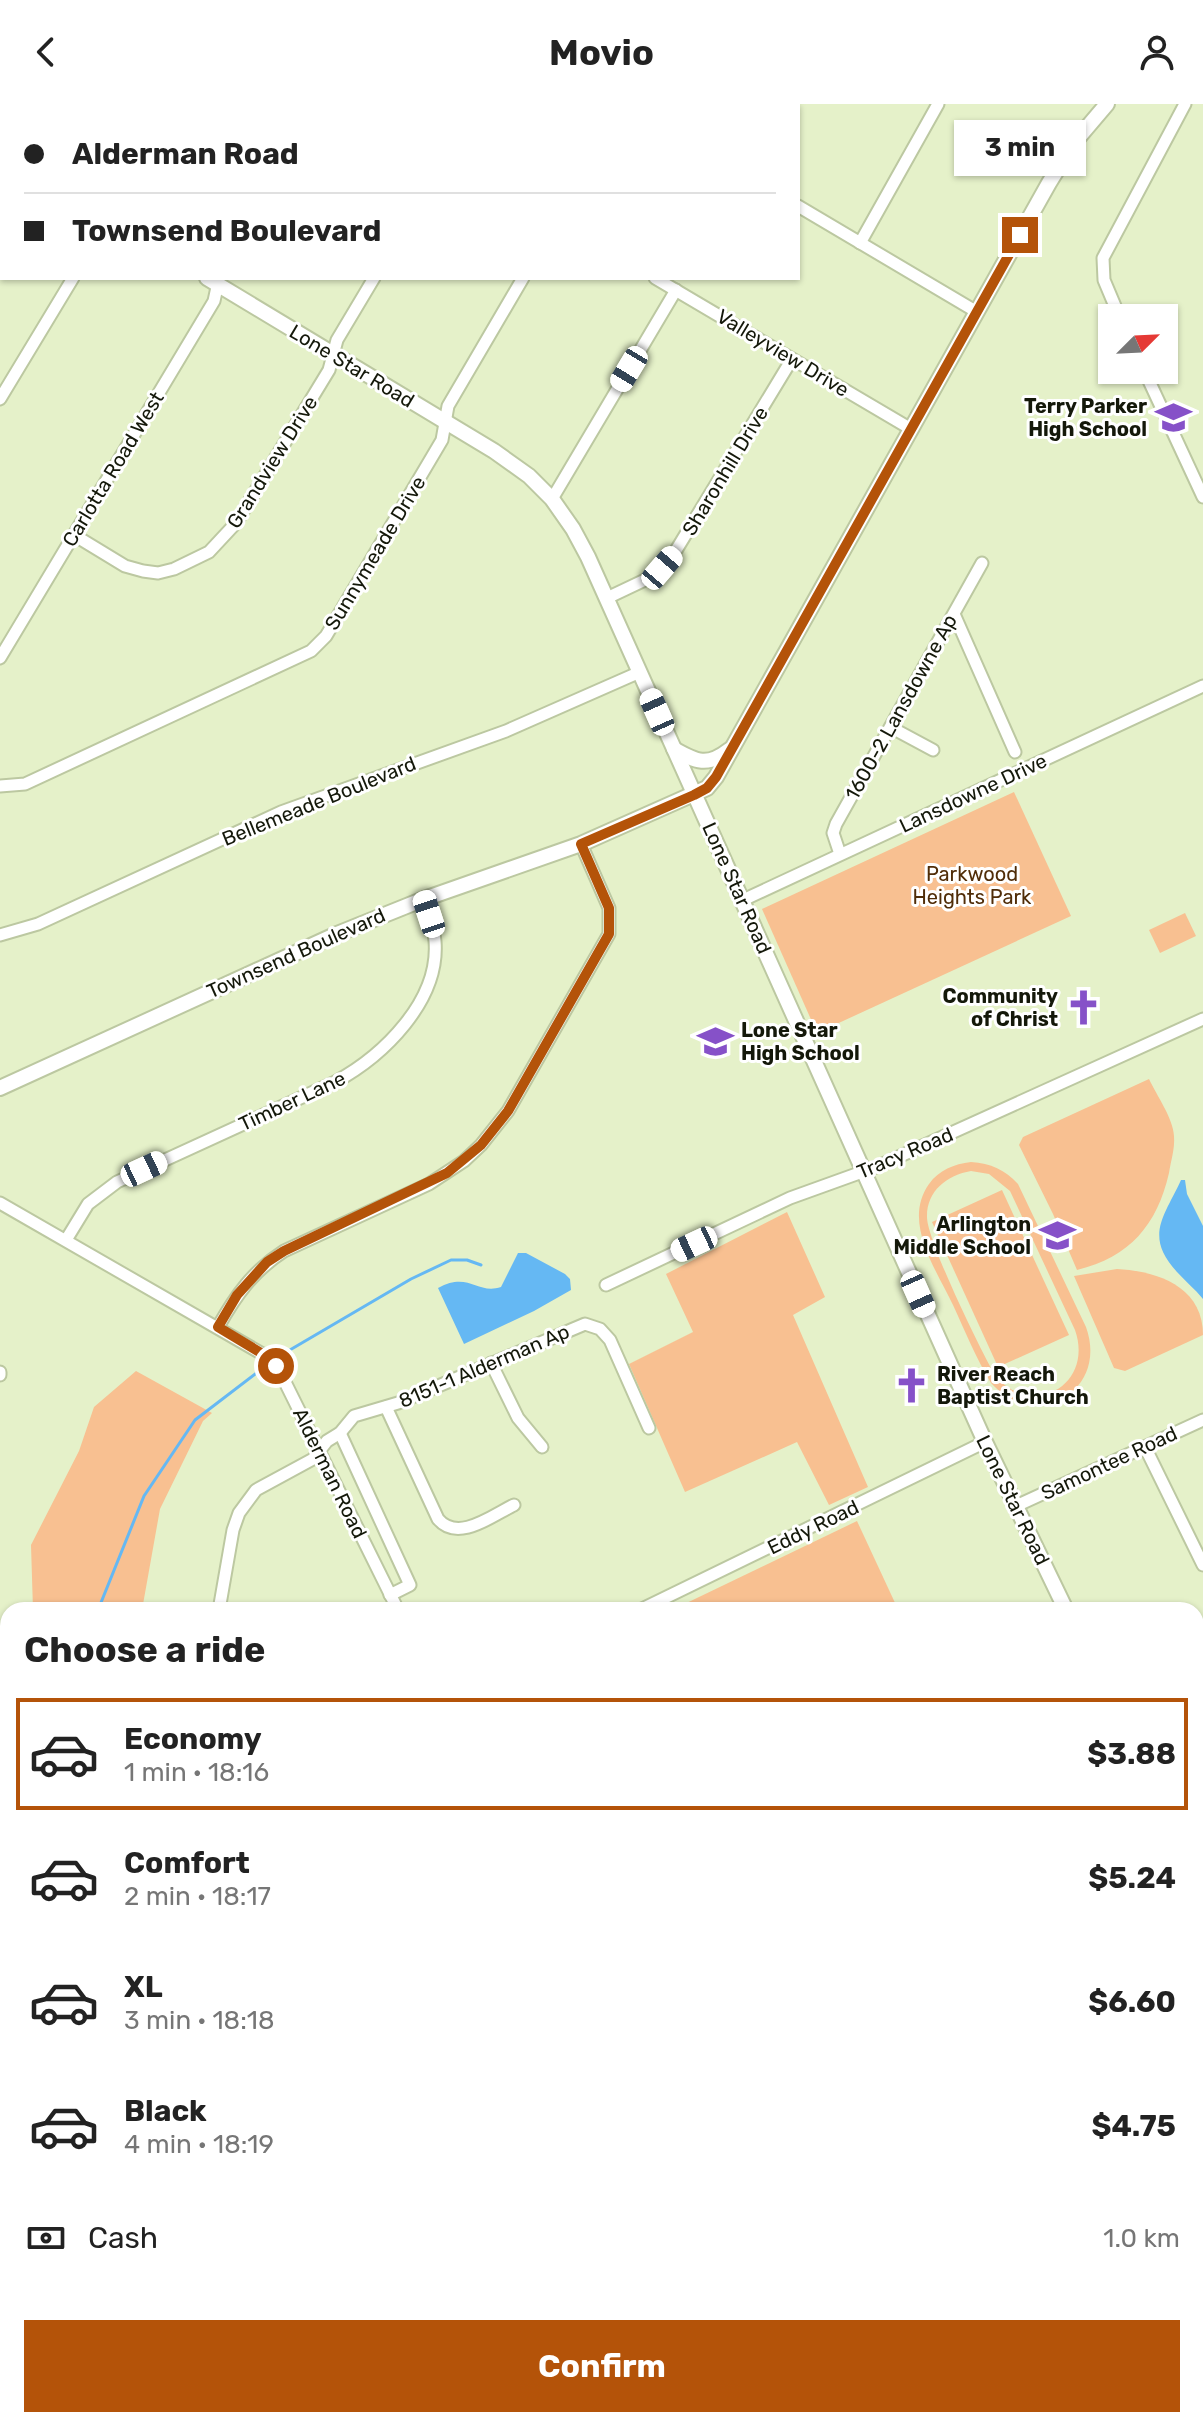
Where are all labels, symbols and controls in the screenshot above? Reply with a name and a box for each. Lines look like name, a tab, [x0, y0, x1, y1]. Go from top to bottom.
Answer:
icon: back	[24, 30, 68, 74]
icon: person	[1135, 30, 1179, 74]
text: Movio	[549, 31, 654, 74]
callout: 3 min	[954, 119, 1086, 175]
text: 3 min	[985, 132, 1055, 163]
text: Alderman Road	[72, 136, 299, 172]
text: Townsend Boulevard	[72, 213, 381, 249]
route end	[1002, 217, 1038, 253]
street label: Valleyview Drive	[713, 304, 853, 402]
north arrow	[1098, 304, 1178, 384]
map controls	[1098, 304, 1178, 384]
street label: Lone Star Road	[285, 319, 419, 413]
car	[606, 342, 652, 396]
street label: Carlotta Road West	[57, 387, 169, 551]
street label: Grandview Drive	[222, 391, 322, 533]
place label: Terry Parker High School	[1024, 394, 1147, 441]
school or university icon: Terry Parker High School	[1154, 398, 1192, 436]
street label: Sharonhill Drive	[677, 402, 773, 540]
street label: Sunnymeade Drive	[319, 472, 431, 634]
car	[637, 542, 687, 594]
street label: 1600-2 Lansdowne Ap	[840, 610, 962, 804]
car	[636, 685, 678, 739]
street label: Lansdowne Drive	[895, 748, 1051, 838]
street label: Bellemeade Boulevard	[218, 751, 420, 851]
street label: Lone Star Road	[697, 818, 777, 958]
park label: Parkwood Heights Park	[913, 862, 1032, 909]
car	[410, 887, 448, 941]
street label: Townsend Boulevard	[203, 903, 389, 1003]
place label: Community of Christ	[942, 984, 1058, 1031]
church icon: Community of Christ	[1065, 988, 1103, 1026]
place label: Lone Star High School	[741, 1018, 860, 1065]
school or university icon: Lone Star High School	[696, 1023, 734, 1061]
street label: Timber Lane	[235, 1066, 349, 1136]
street label: Tracy Road	[853, 1122, 957, 1184]
car	[117, 1148, 171, 1190]
place label: Arlington Middle School	[893, 1212, 1031, 1259]
school or university icon: Arlington Middle School	[1038, 1216, 1076, 1254]
car	[667, 1223, 721, 1265]
car	[897, 1267, 939, 1321]
street label: 8151-1 Alderman Ap	[395, 1319, 573, 1413]
route start	[258, 1348, 294, 1384]
place label: River Reach Baptist Church	[937, 1362, 1089, 1409]
church icon: River Reach Baptist Church	[892, 1367, 930, 1405]
street label: Alderman Road	[288, 1404, 372, 1542]
street label: Samontee Road	[1037, 1421, 1181, 1505]
street label: Lone Star Road	[971, 1431, 1055, 1569]
street label: Eddy Road	[763, 1495, 863, 1559]
text: Choose a ride	[24, 1628, 265, 1671]
icon: car	[28, 1718, 100, 1790]
text: Economy	[124, 1721, 262, 1757]
text: $3.88	[1087, 1736, 1176, 1772]
text: 1 min · 18:16	[124, 1757, 269, 1788]
icon: car	[28, 1842, 100, 1914]
text: Comfort	[124, 1845, 250, 1881]
text: $5.24	[1088, 1860, 1176, 1896]
text: 2 min · 18:17	[124, 1881, 271, 1912]
icon: car	[28, 1966, 100, 2038]
text: XL	[124, 1969, 163, 2005]
text: $6.60	[1088, 1984, 1176, 2020]
text: 3 min · 18:18	[124, 2005, 274, 2036]
icon: car	[28, 2090, 100, 2162]
text: Black	[124, 2093, 207, 2129]
text: $4.75	[1092, 2108, 1176, 2144]
text: 4 min · 18:19	[124, 2129, 274, 2160]
icon: cash	[24, 2216, 68, 2260]
text: Cash	[88, 2220, 158, 2256]
text: 1.0 km	[1103, 2223, 1180, 2254]
button: Confirm	[24, 2320, 1180, 2412]

